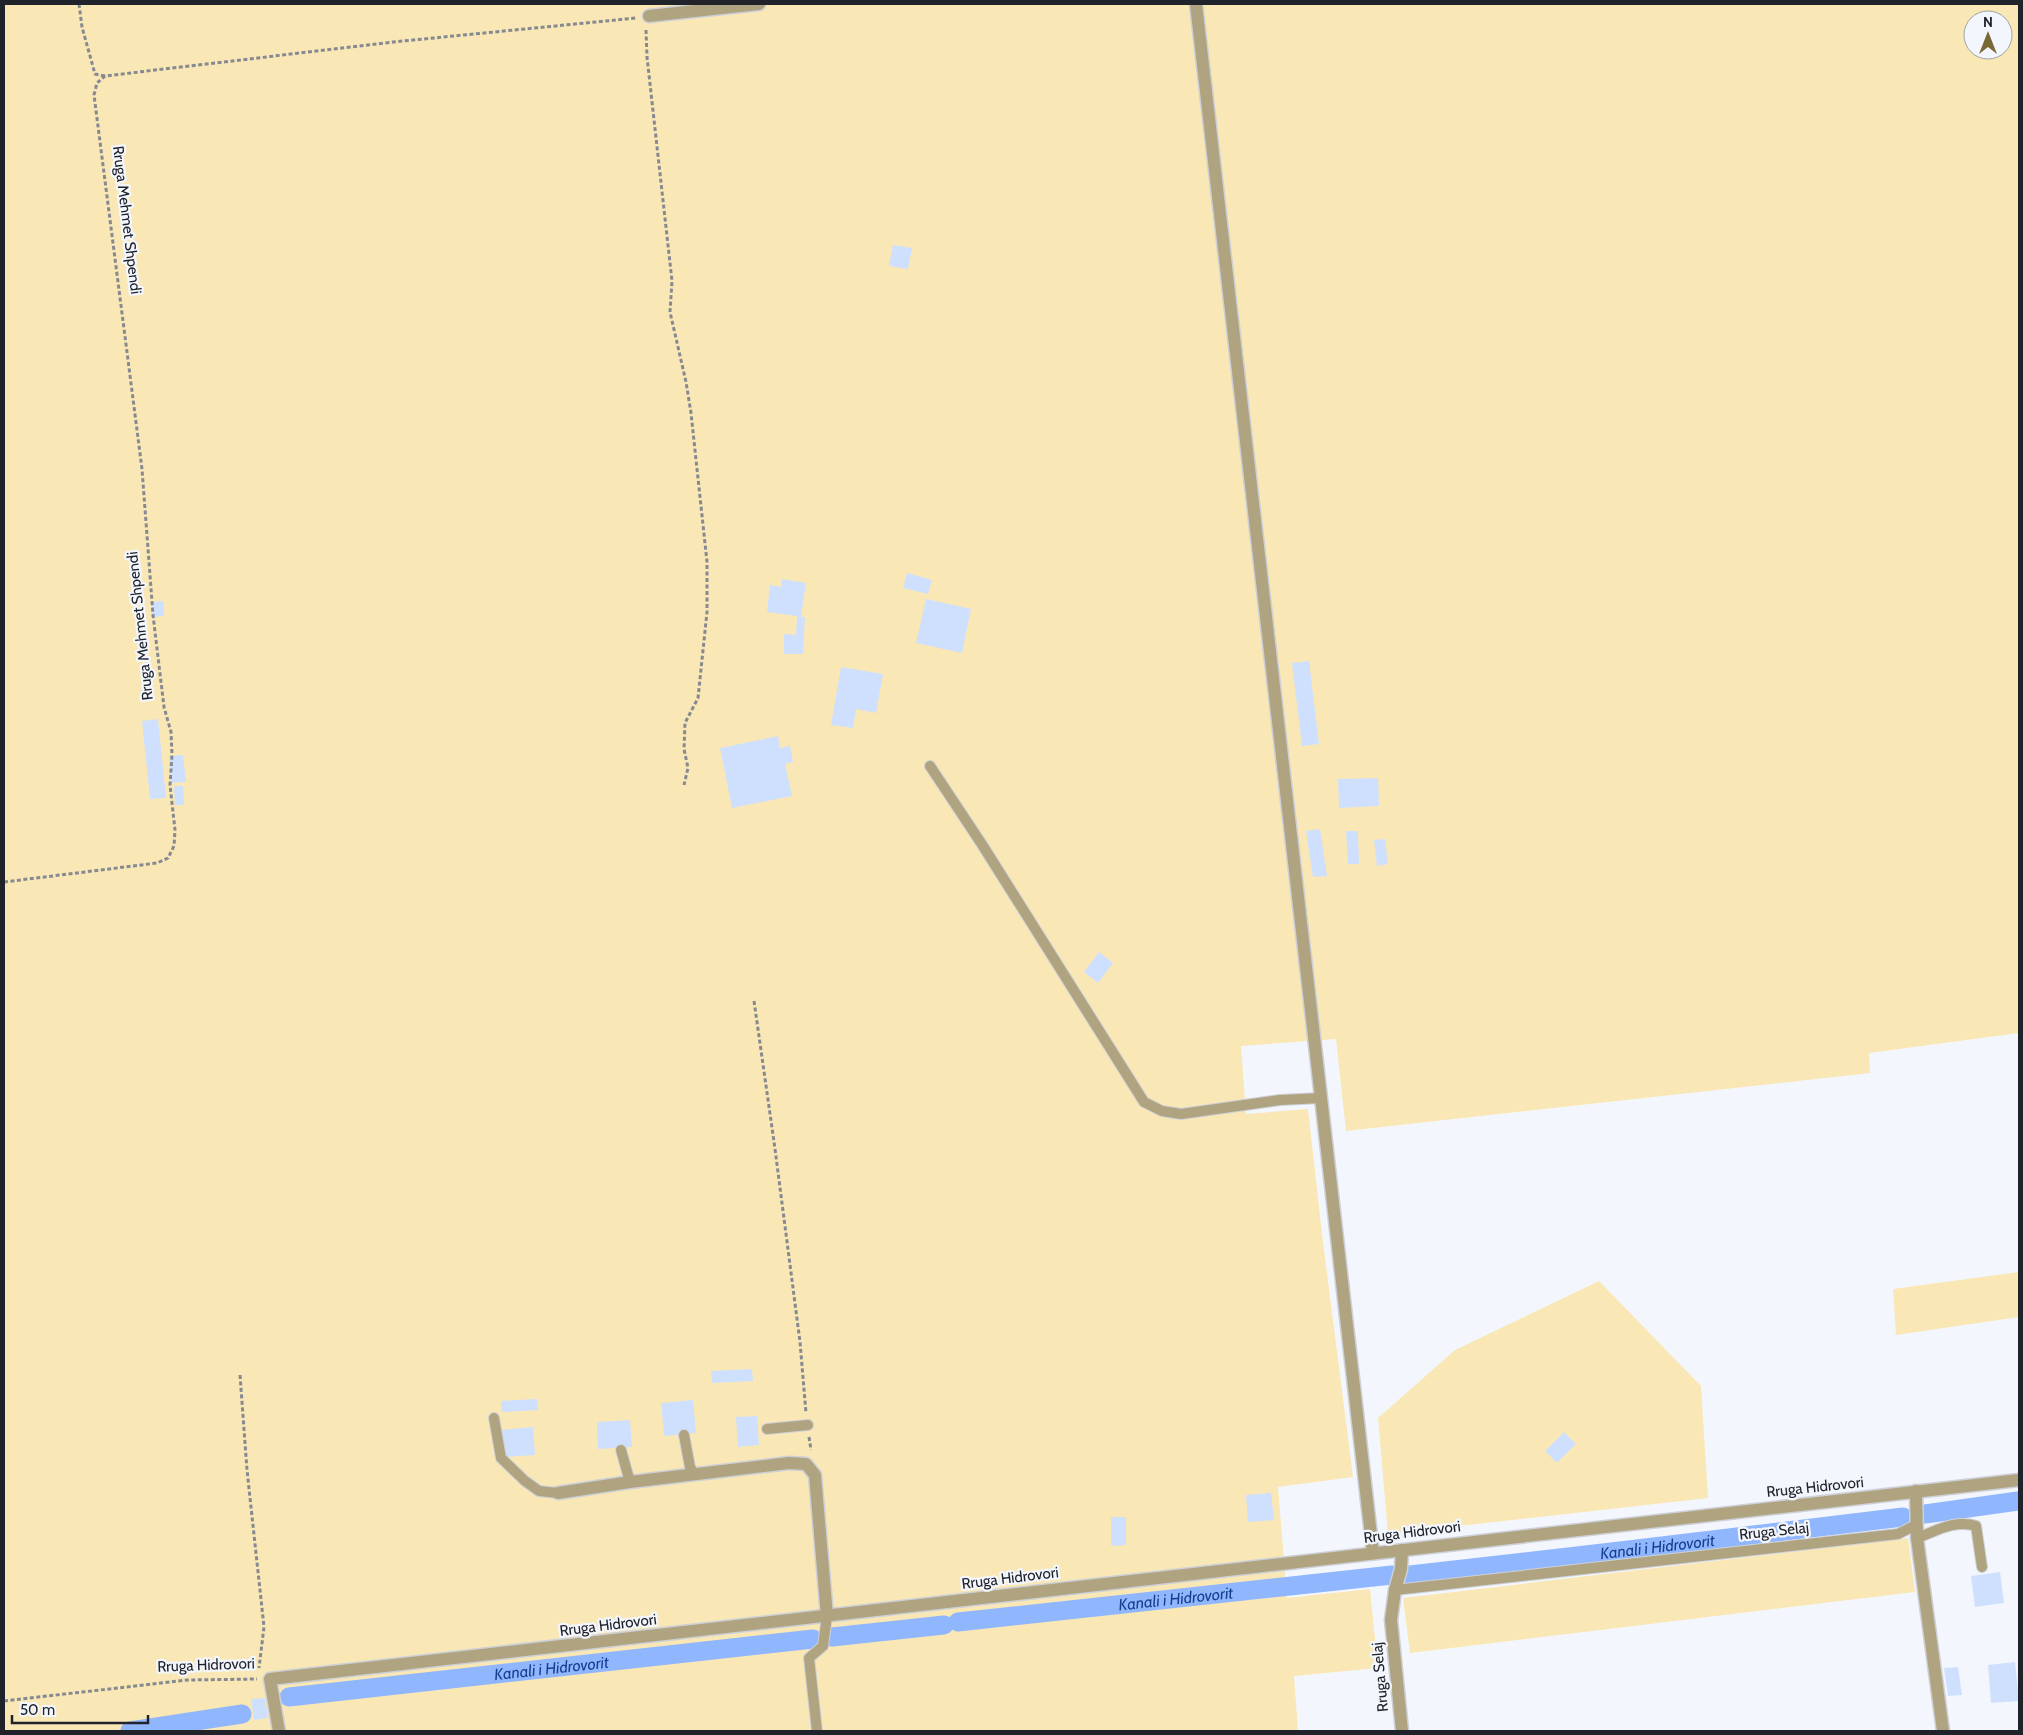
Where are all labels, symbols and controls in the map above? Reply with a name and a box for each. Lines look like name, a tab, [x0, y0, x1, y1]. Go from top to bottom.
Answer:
north arrow	[1963, 10, 2013, 60]
text: N	[1983, 13, 1993, 31]
street label: Rruga Mehmet Shpendi	[109, 145, 145, 295]
street label: Rruga Mehmet Shpendi	[123, 551, 157, 701]
street label: Rruga Hidrovori	[1766, 1473, 1864, 1501]
street label: Rruga Hidrovori	[1362, 1517, 1462, 1547]
street label: Rruga Selaj	[1738, 1518, 1810, 1544]
water label: Kanali i Hidrovorit	[1599, 1531, 1717, 1563]
street label: Rruga Hidrovori	[960, 1563, 1060, 1593]
water label: Kanali i Hidrovorit	[1117, 1583, 1235, 1615]
street label: Rruga Hidrovori	[558, 1610, 658, 1640]
street label: Rruga Selaj	[1368, 1641, 1392, 1713]
water label: Kanali i Hidrovorit	[493, 1653, 611, 1684]
street label: Rruga Hidrovori	[157, 1654, 255, 1676]
scale bar	[12, 1692, 149, 1724]
text: 50 m	[20, 1701, 55, 1719]

